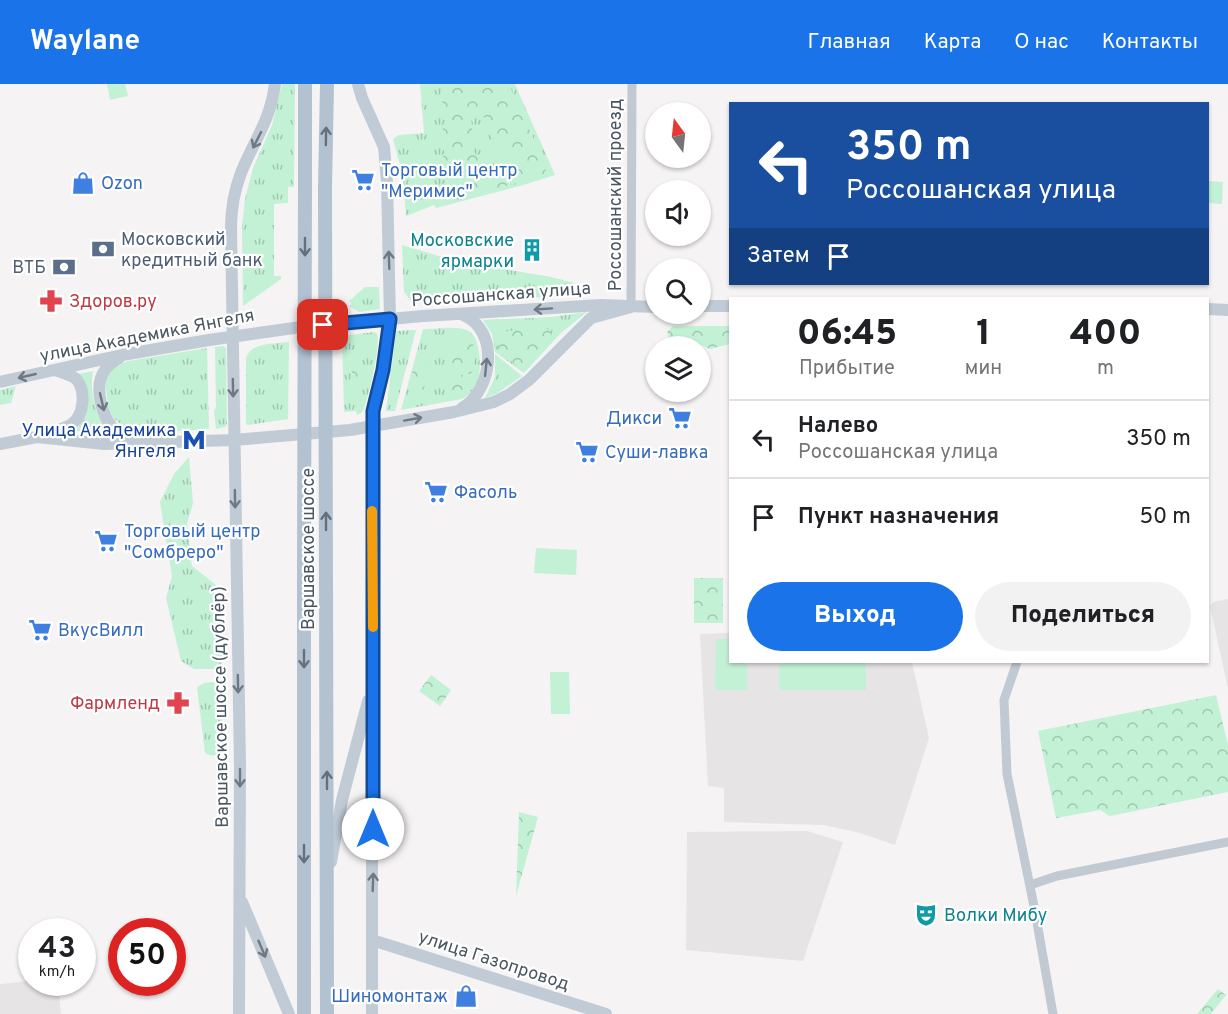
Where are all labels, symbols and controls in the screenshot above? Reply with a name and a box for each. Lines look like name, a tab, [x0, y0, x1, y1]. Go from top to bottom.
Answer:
text: Waylane	[30, 24, 140, 60]
text: Главная	[807, 29, 891, 56]
text: Карта	[924, 29, 981, 56]
text: О нас	[1014, 29, 1069, 56]
text: Контакты	[1102, 29, 1198, 56]
street label: Россошанский проезд	[605, 99, 628, 291]
north arrow	[645, 102, 711, 168]
map controls	[645, 102, 711, 402]
text: 350 m	[846, 122, 972, 175]
icon: left	[747, 126, 825, 204]
one-way arrow	[320, 127, 332, 147]
one-way arrow	[251, 130, 263, 148]
place label: Торговый центр "Меримис"	[381, 160, 517, 204]
supermarket icon: Торговый центр "Меримис"	[350, 167, 376, 193]
shop icon: Ozon	[70, 170, 96, 196]
place label: Ozon	[101, 173, 143, 196]
text: Россошанская улица	[846, 174, 1116, 208]
button: sound	[645, 180, 711, 246]
place label: Московский кредитный банк	[121, 229, 263, 273]
place label: Московские ярмарки	[410, 230, 514, 274]
bank icon: Московский кредитный банк	[90, 236, 116, 262]
one-way arrow	[299, 236, 311, 256]
building icon: Московские ярмарки	[519, 237, 545, 263]
icon: arrive	[822, 240, 855, 273]
text: Затем	[747, 243, 810, 270]
one-way arrow	[384, 251, 395, 271]
bank icon: ВТБ	[51, 254, 77, 280]
place label: ВТБ	[12, 257, 46, 280]
button: search	[645, 258, 711, 324]
street label: Россошанская улица	[411, 278, 592, 313]
pharmacy icon: Здоров.ру	[38, 288, 64, 314]
place label: Здоров.ру	[69, 291, 157, 314]
pin	[297, 299, 348, 350]
street label: улица Академика Янгеля	[38, 304, 257, 369]
one-way arrow	[534, 304, 554, 315]
icon: arrive	[306, 308, 339, 341]
text: 06:45	[797, 312, 897, 358]
text: 1	[976, 312, 991, 358]
text: 400	[1070, 312, 1141, 358]
button: layers	[645, 336, 711, 402]
text: Прибытие	[799, 356, 895, 382]
text: мин	[965, 356, 1002, 382]
text: m	[1097, 356, 1114, 382]
one-way arrow	[481, 358, 492, 378]
one-way arrow	[18, 371, 37, 383]
one-way arrow	[227, 378, 238, 398]
one-way arrow	[96, 393, 108, 412]
supermarket icon: Дикси	[667, 405, 693, 431]
place label: Дикси	[606, 408, 662, 431]
one-way arrow	[403, 413, 423, 424]
text: Налево	[798, 413, 878, 440]
place label: Улица Академика Янгеля	[22, 420, 176, 464]
icon: left	[747, 423, 780, 456]
text: 350 m	[1126, 426, 1191, 453]
metro station icon: Улица Академика Янгеля	[181, 427, 207, 453]
supermarket icon: Суши-лавка	[574, 439, 600, 465]
text: Россошанская улица	[798, 440, 998, 466]
place label: Суши-лавка	[605, 442, 708, 465]
street label: Варшавское шоссе	[298, 468, 321, 630]
supermarket icon: Фасоль	[423, 479, 449, 505]
place label: Фасоль	[454, 482, 517, 505]
one-way arrow	[229, 488, 241, 508]
icon: arrive	[747, 501, 780, 534]
text: Пункт назначения	[798, 504, 999, 531]
text: 50 m	[1139, 504, 1191, 531]
one-way arrow	[320, 511, 332, 531]
place label: Торговый центр "Сомбреро"	[124, 521, 260, 565]
supermarket icon: Торговый центр "Сомбреро"	[93, 528, 119, 554]
button: Выход	[747, 582, 963, 651]
button: Поделиться	[975, 582, 1191, 651]
street label: Варшавское шоссе (дублёр)	[208, 586, 235, 828]
supermarket icon: ВкусВилл	[27, 617, 53, 643]
place label: ВкусВилл	[58, 620, 143, 643]
one-way arrow	[298, 648, 310, 668]
one-way arrow	[232, 673, 244, 693]
pharmacy icon: Фармленд	[165, 690, 191, 716]
place label: Фармленд	[70, 693, 160, 716]
one-way arrow	[234, 767, 246, 787]
one-way arrow	[321, 771, 333, 791]
position arrow	[341, 797, 405, 861]
one-way arrow	[298, 843, 310, 863]
one-way arrow	[368, 872, 379, 892]
theatre icon: Волки Мибу	[913, 902, 939, 928]
place label: Волки Мибу	[944, 905, 1047, 928]
speed limit sign: 50	[108, 918, 186, 996]
street label: улица Газопровод	[415, 926, 572, 997]
text: 43	[38, 931, 76, 968]
one-way arrow	[257, 940, 268, 958]
text: km/h	[39, 963, 75, 982]
shop icon: Шиномонтаж	[453, 983, 479, 1009]
place label: Шиномонтаж	[331, 986, 448, 1009]

